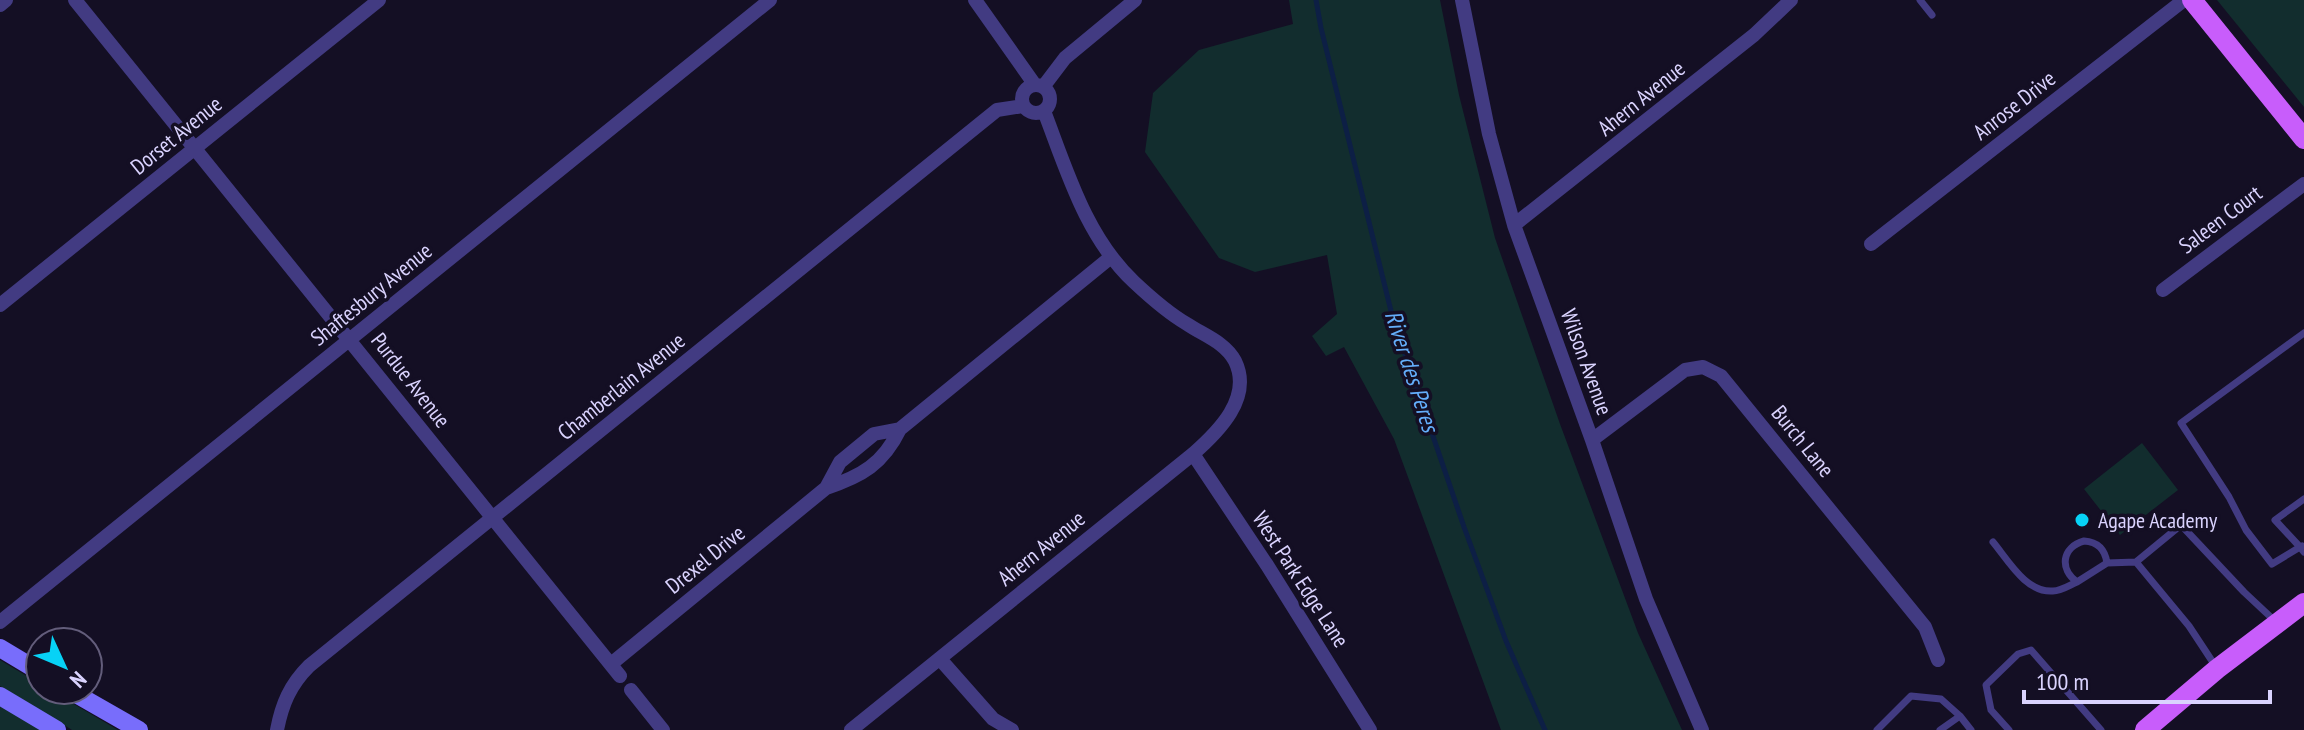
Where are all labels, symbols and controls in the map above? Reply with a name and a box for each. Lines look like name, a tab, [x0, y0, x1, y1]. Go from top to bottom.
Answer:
street label: Ahern Avenue	[1592, 54, 1690, 142]
street label: Anrose Drive	[1967, 64, 2061, 146]
street label: Dorset Avenue	[125, 90, 227, 180]
street label: Saleen Court	[2173, 179, 2267, 259]
street label: Shaftesbury Avenue	[305, 237, 437, 351]
street label: Wilson Avenue	[1555, 305, 1619, 419]
water label: River des Peres	[1378, 306, 1447, 438]
street label: Chamberlain Avenue	[552, 326, 690, 446]
street label: Purdue Avenue	[365, 327, 457, 433]
street label: Burch Lane	[1766, 399, 1840, 483]
street label: Ahern Avenue	[992, 504, 1090, 592]
street label: West Park Edge Lane	[1247, 506, 1355, 652]
place label: Agape Academy	[2098, 506, 2218, 534]
marker: Agape Academy	[2073, 511, 2091, 529]
street label: Drexel Drive	[660, 519, 750, 599]
north arrow	[24, 626, 104, 706]
scale bar	[2024, 654, 2270, 704]
text: N	[64, 666, 93, 694]
text: 100 m	[2036, 666, 2089, 697]

